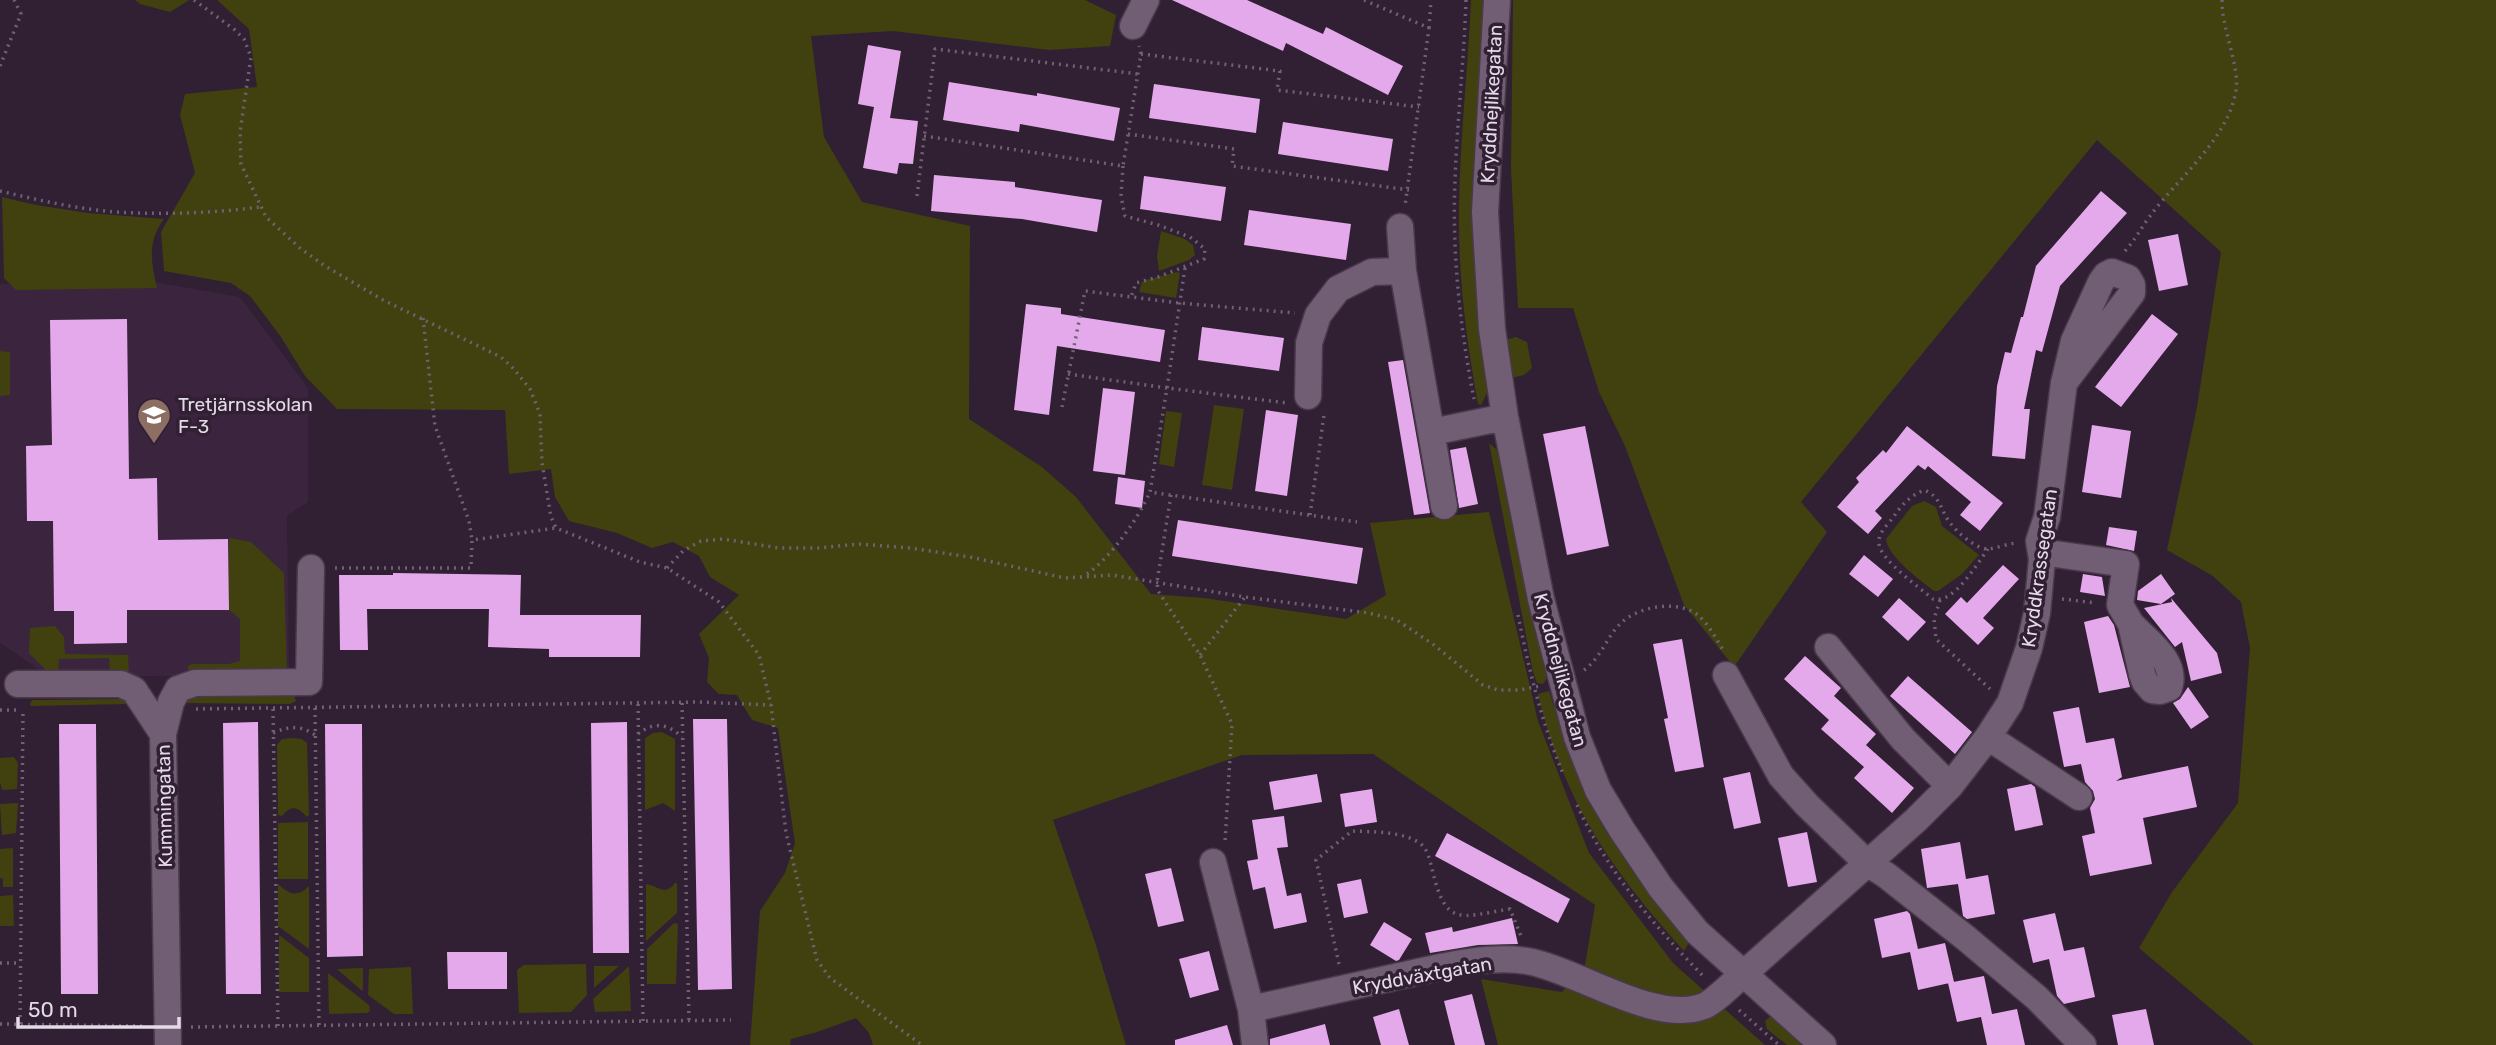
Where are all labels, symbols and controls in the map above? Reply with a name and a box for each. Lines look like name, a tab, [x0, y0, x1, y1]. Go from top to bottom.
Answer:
street label: Kryddnejlikegatan	[1476, 24, 1507, 184]
place label: Tretjärnsskolan F-3	[178, 393, 313, 438]
school or university icon: Tretjärnsskolan F-3	[135, 396, 173, 445]
street label: Kryddkrassegatan	[2017, 487, 2062, 649]
street label: Kryddnejlikegatan	[1529, 590, 1592, 750]
street label: Kummingatan	[152, 744, 177, 868]
street label: Kryddväxtgatan	[1351, 952, 1493, 999]
scale bar	[18, 986, 178, 1030]
text: 50 m	[28, 997, 78, 1022]

